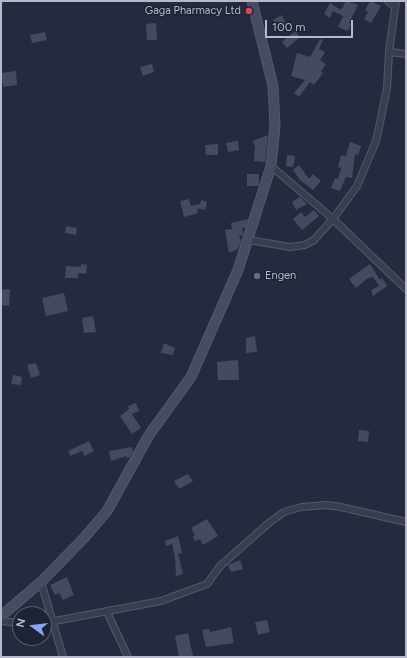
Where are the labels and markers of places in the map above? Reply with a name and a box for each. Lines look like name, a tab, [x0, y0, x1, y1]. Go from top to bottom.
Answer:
place label: Gaga Pharmacy Ltd	[145, 4, 241, 18]
marker: Gaga Pharmacy Ltd	[244, 6, 254, 16]
place label: Engen	[265, 269, 296, 283]
marker: Engen	[252, 271, 262, 281]

